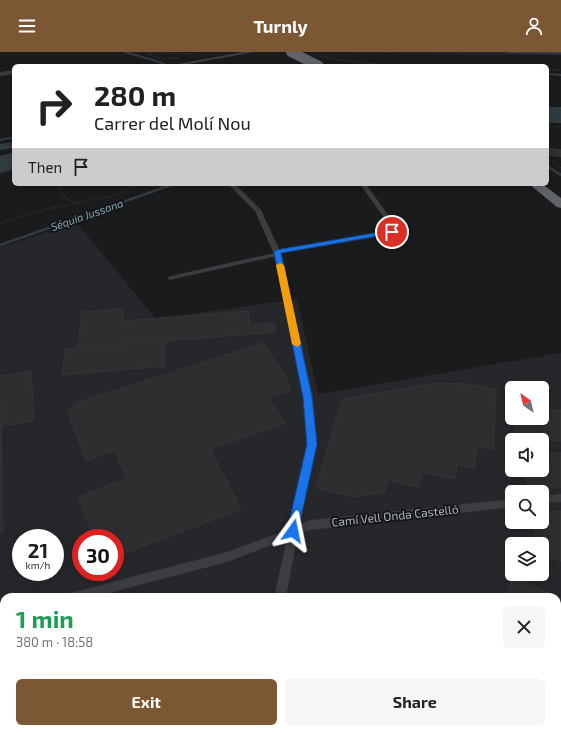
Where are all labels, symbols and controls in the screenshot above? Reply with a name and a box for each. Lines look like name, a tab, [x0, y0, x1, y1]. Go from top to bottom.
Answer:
icon: menu	[16, 15, 38, 37]
text: Turnly	[253, 15, 308, 37]
icon: person	[523, 15, 545, 37]
text: 280 m	[94, 78, 176, 112]
icon: right	[28, 80, 80, 132]
text: Carrer del Molí Nou	[94, 112, 251, 134]
icon: arrive	[70, 156, 92, 178]
text: Then	[28, 158, 62, 176]
water label: Séquia Jussana	[49, 196, 125, 233]
pin	[375, 215, 409, 249]
icon: arrive	[381, 221, 403, 243]
north arrow	[505, 381, 549, 425]
map controls	[505, 381, 549, 581]
button: sound	[505, 433, 549, 477]
button: search	[505, 485, 549, 529]
street label: Camí Vell Onda Castelló	[331, 501, 459, 529]
position arrow	[272, 510, 314, 552]
speed limit sign: 30	[72, 529, 124, 581]
button: layers	[505, 537, 549, 581]
text: 21	[28, 538, 48, 562]
text: km/h	[26, 559, 50, 571]
text: 1 min	[16, 604, 74, 633]
button: close	[503, 606, 545, 648]
text: 380 m · 18:58	[16, 634, 93, 650]
button: Exit	[16, 679, 277, 725]
button: Share	[285, 679, 545, 725]

